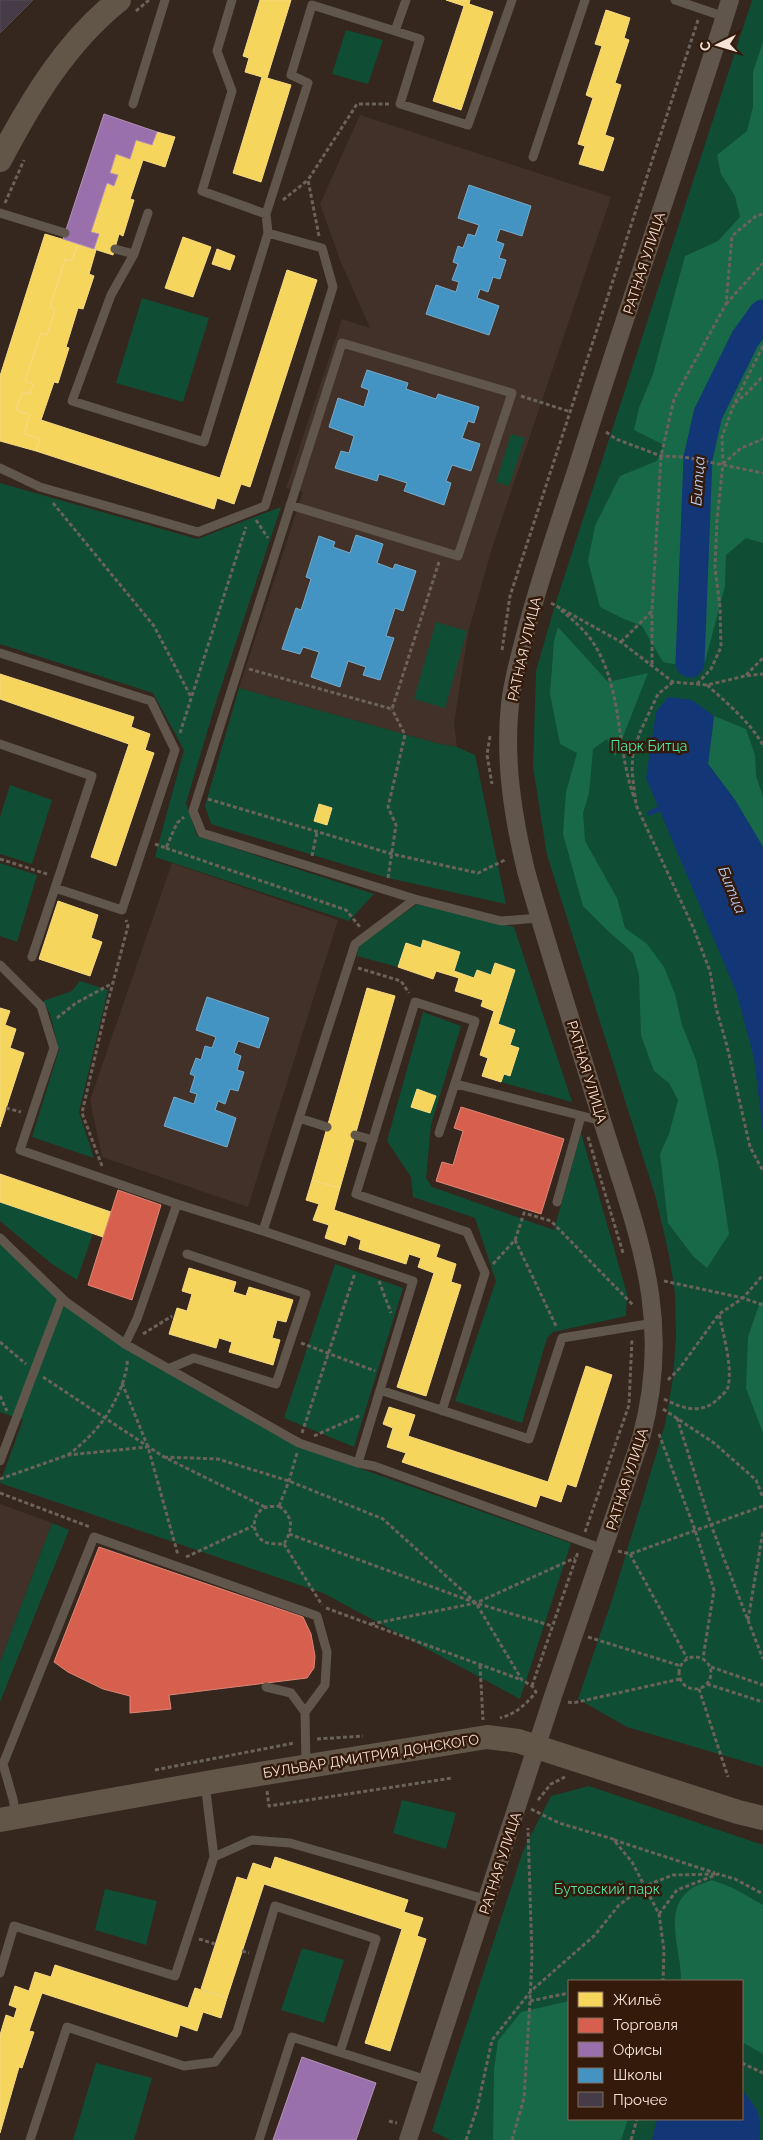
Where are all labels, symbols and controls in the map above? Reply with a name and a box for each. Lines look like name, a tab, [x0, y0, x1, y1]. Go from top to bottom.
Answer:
north arrow	[693, 20, 743, 70]
text: С	[697, 40, 713, 52]
street label: РАТНАЯ УЛИЦА	[620, 209, 668, 316]
water label: Битца	[687, 456, 709, 506]
street label: РАТНАЯ УЛИЦА	[504, 595, 544, 703]
park label: Парк Битца	[611, 738, 687, 754]
water label: Битца	[714, 864, 750, 916]
street label: РАТНАЯ УЛИЦА	[564, 1019, 610, 1126]
street label: РАТНАЯ УЛИЦА	[603, 1425, 651, 1532]
street label: БУЛЬВАР ДМИТРИЯ ДОНСКОГО	[262, 1731, 480, 1781]
street label: РАТНАЯ УЛИЦА	[476, 1809, 524, 1916]
park label: Бутовский парк	[554, 1881, 660, 1897]
legend	[568, 1980, 743, 2120]
text: Жильё	[613, 1991, 662, 2009]
text: Торговля	[613, 2016, 678, 2034]
text: Офисы	[613, 2041, 662, 2059]
text: Школы	[613, 2066, 662, 2084]
text: Прочее	[613, 2091, 667, 2109]

